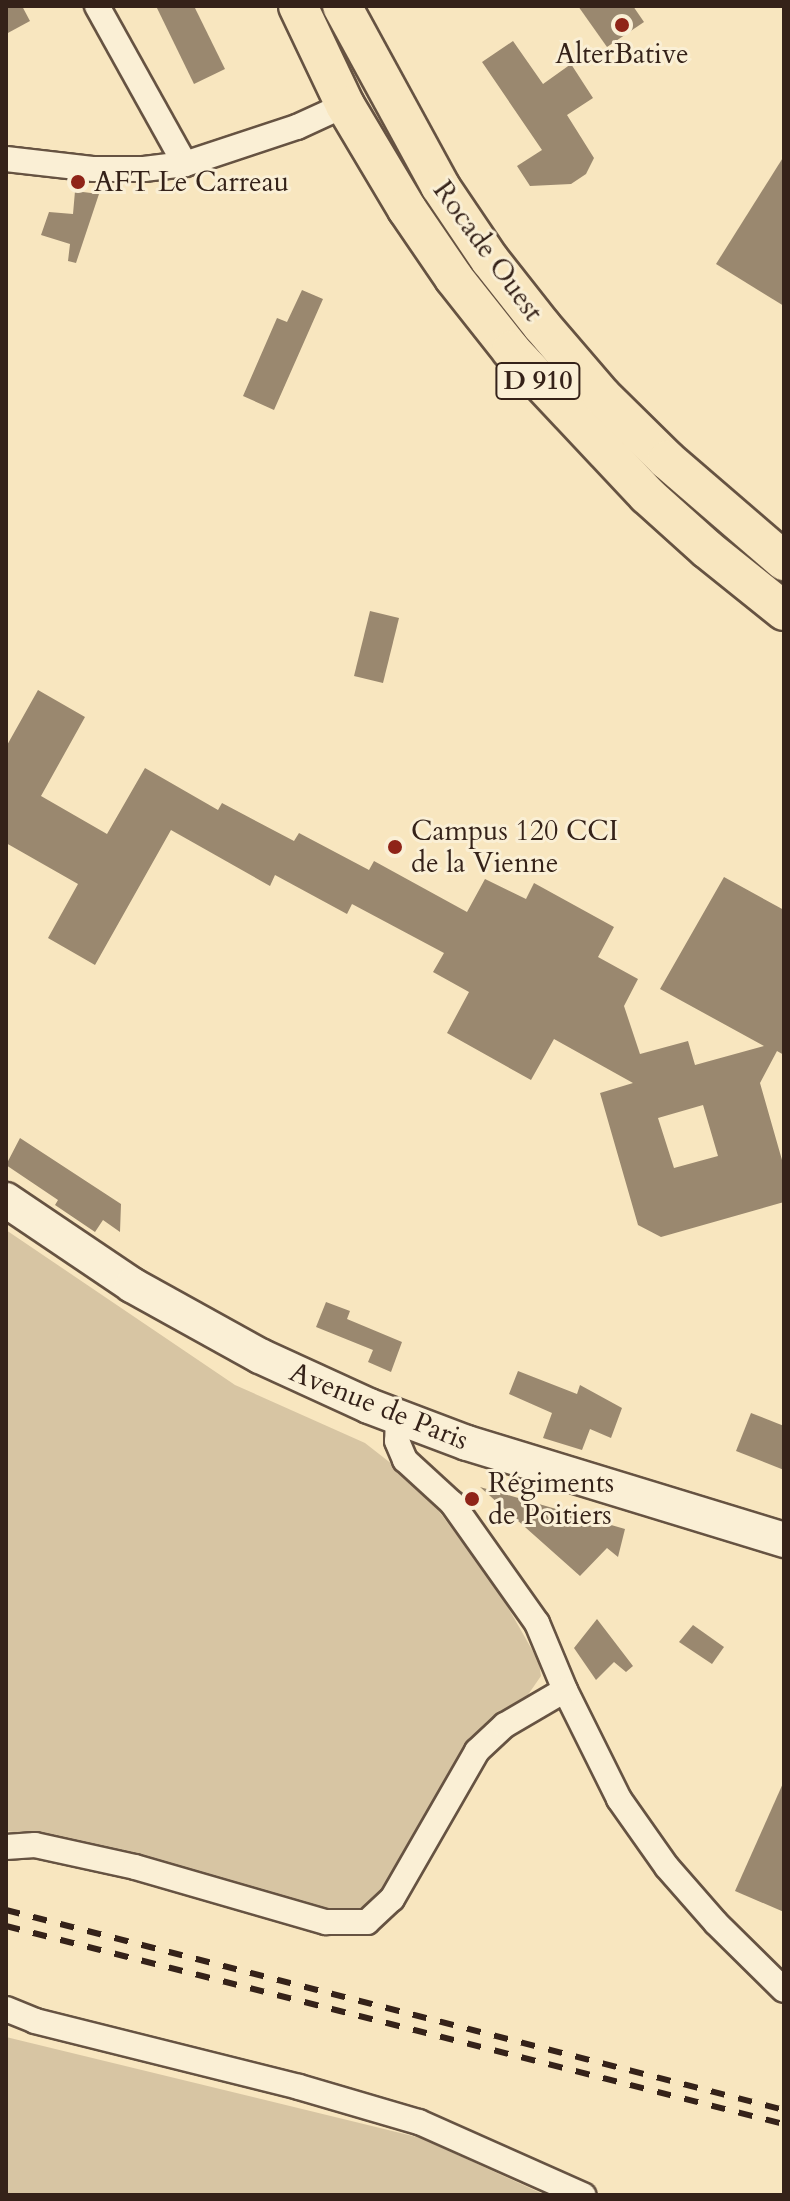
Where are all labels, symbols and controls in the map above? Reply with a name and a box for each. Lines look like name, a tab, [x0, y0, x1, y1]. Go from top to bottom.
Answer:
marker: AlterBative	[613, 16, 631, 34]
place label: AlterBative	[555, 37, 689, 71]
place label: AFT Le Carreau	[94, 165, 289, 199]
marker: AFT Le Carreau	[69, 173, 87, 191]
street label: Rocade Ouest	[426, 174, 550, 328]
road number: D 910	[494, 359, 582, 403]
place label: Campus 120 CCI de la Vienne	[411, 814, 618, 880]
marker: Campus 120 CCI de la Vienne	[386, 838, 404, 856]
street label: Avenue de Paris	[285, 1355, 473, 1457]
place label: Régiments de Poitiers	[488, 1466, 614, 1532]
marker: Régiments de Poitiers	[463, 1490, 481, 1508]

